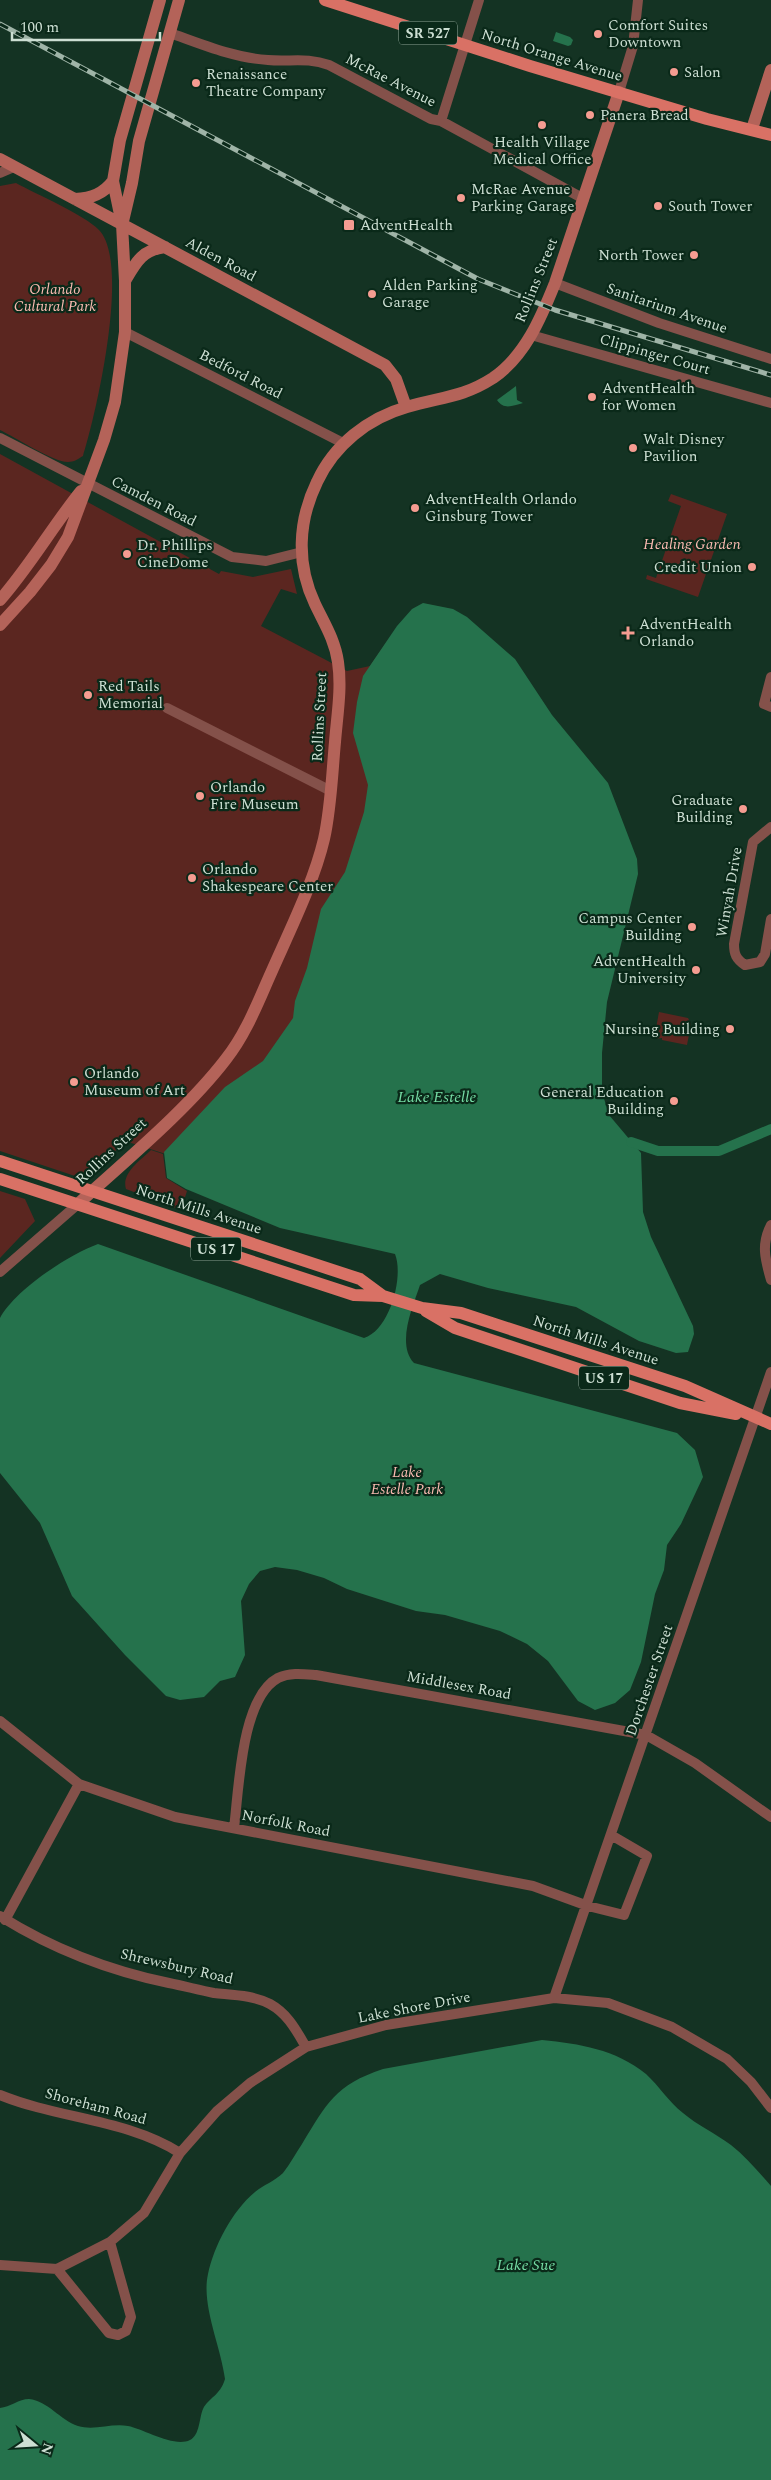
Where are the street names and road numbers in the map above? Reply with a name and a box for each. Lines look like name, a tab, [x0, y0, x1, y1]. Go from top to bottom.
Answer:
road number: SR 527	[399, 22, 457, 44]
street label: North Orange Avenue	[478, 23, 625, 88]
street label: McRae Avenue	[341, 48, 440, 113]
street label: Alden Road	[181, 231, 260, 288]
street label: Rollins Street	[509, 234, 564, 326]
street label: Sanitarium Avenue	[603, 277, 731, 340]
street label: Clippinger Court	[597, 328, 713, 381]
street label: Bedford Road	[195, 344, 286, 405]
street label: Camden Road	[107, 470, 200, 533]
street label: Rollins Street	[306, 672, 333, 762]
street label: Winyah Drive	[710, 845, 749, 939]
street label: Rollins Street	[71, 1112, 152, 1190]
street label: North Mills Avenue	[133, 1178, 265, 1241]
road number: US 17	[191, 1238, 241, 1260]
street label: North Mills Avenue	[530, 1309, 662, 1372]
road number: US 17	[579, 1366, 629, 1390]
street label: Dorchester Street	[620, 1621, 679, 1739]
street label: Middlesex Road	[405, 1665, 513, 1706]
street label: Norfolk Road	[240, 1804, 332, 1843]
street label: Shrewsbury Road	[118, 1942, 236, 1991]
street label: Lake Shore Drive	[356, 1985, 472, 2030]
street label: Shoreham Road	[42, 2082, 149, 2131]

